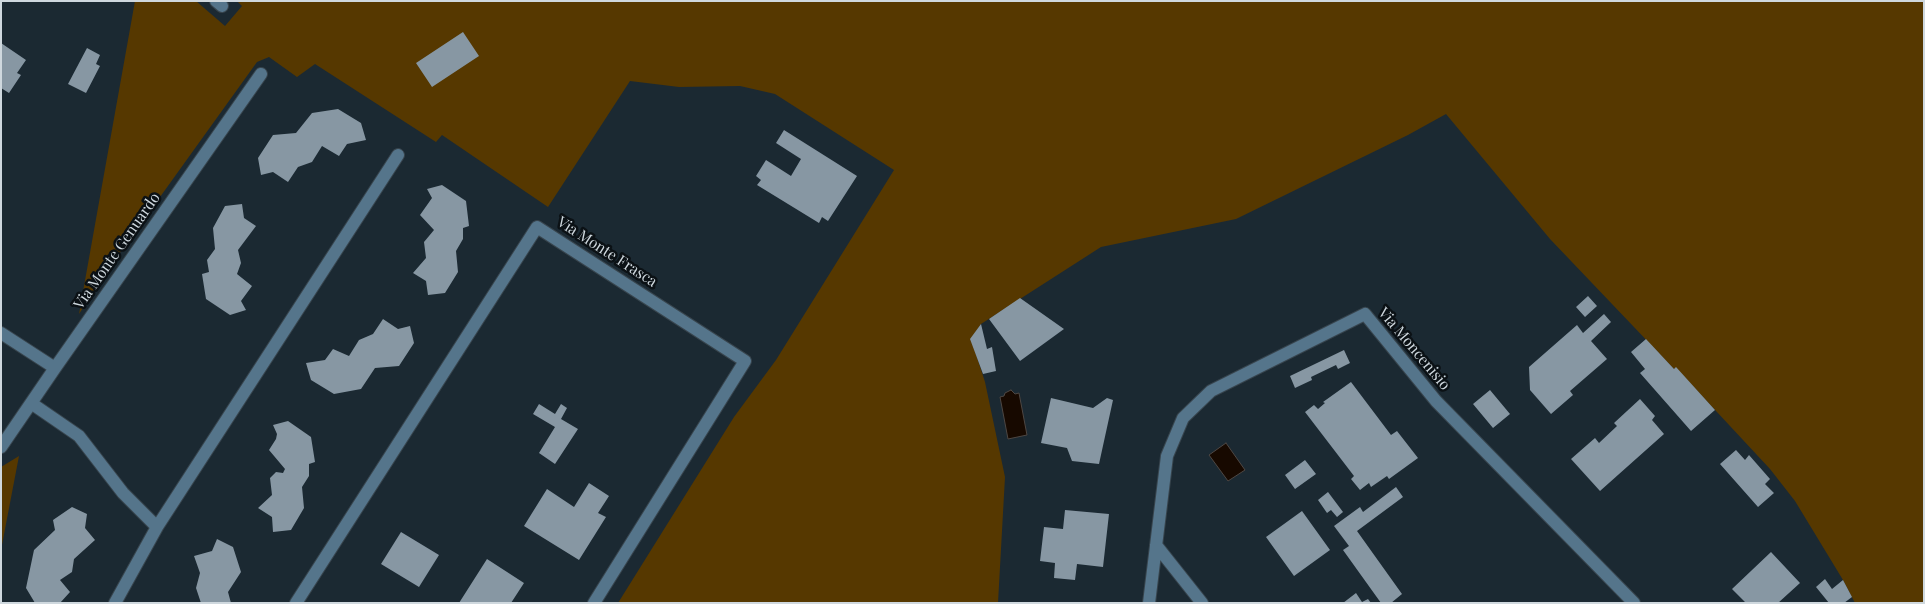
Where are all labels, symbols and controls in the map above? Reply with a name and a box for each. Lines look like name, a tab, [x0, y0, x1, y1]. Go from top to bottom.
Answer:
street label: Via Monte Genuardo	[70, 189, 164, 313]
street label: Via Monte Frasca	[554, 213, 660, 291]
street label: Via Moncenisio	[1374, 304, 1454, 394]

